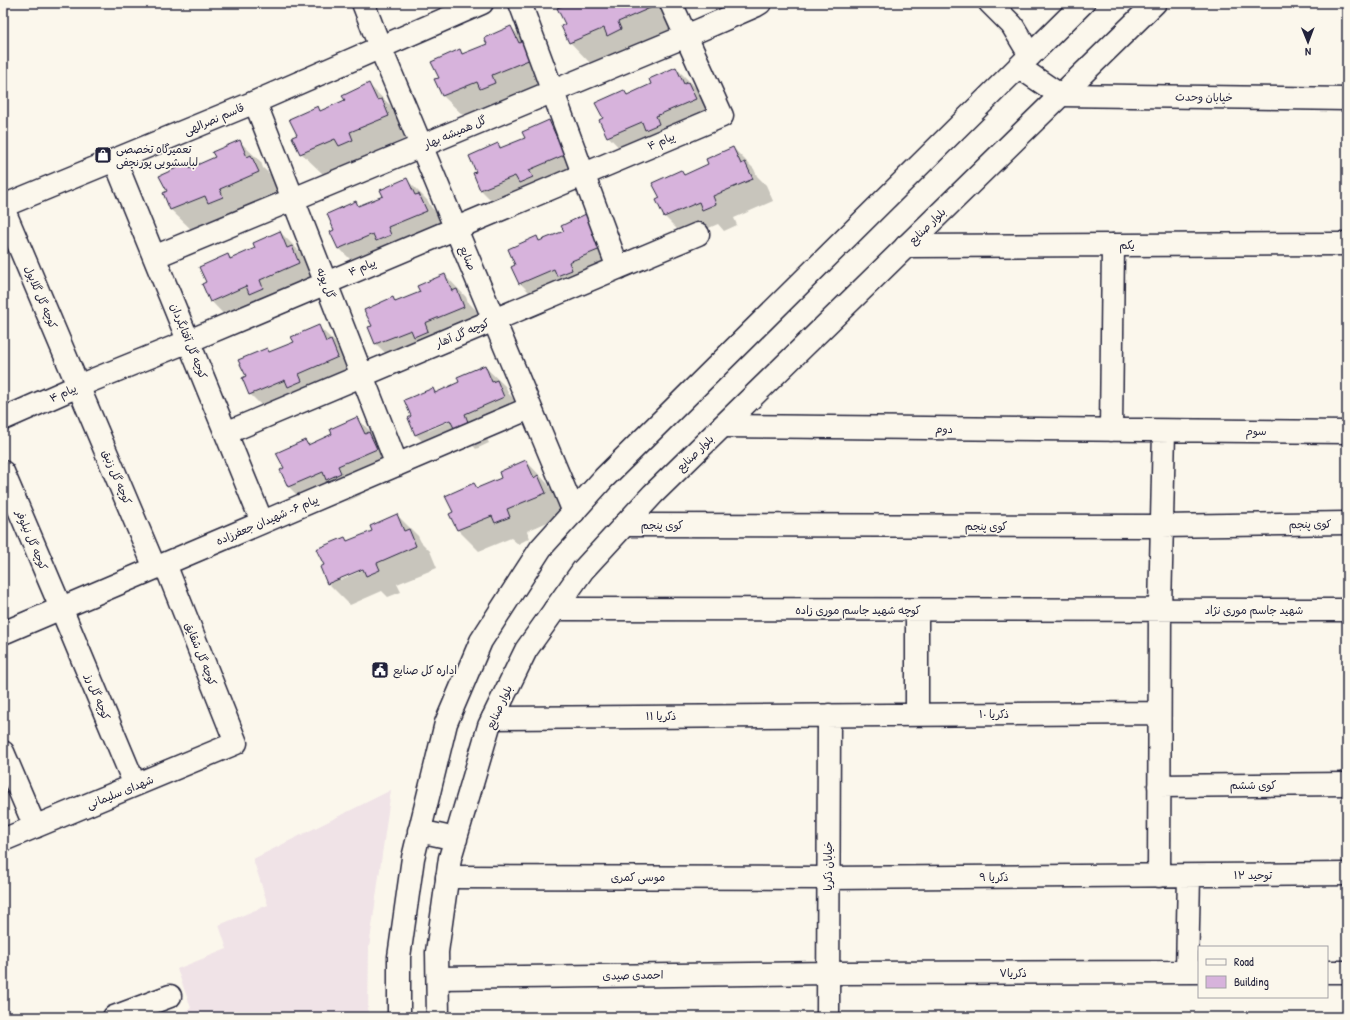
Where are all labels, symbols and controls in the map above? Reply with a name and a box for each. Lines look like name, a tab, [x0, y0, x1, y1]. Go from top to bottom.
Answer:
north arrow	[1288, 22, 1328, 62]
text: N	[1305, 45, 1311, 59]
street label: خیابان وحدت	[1175, 89, 1233, 106]
street label: قاسم نصرالهی	[182, 100, 247, 140]
street label: گل همیشه بهار	[420, 112, 489, 153]
street label: پیام ۴	[645, 129, 678, 155]
place label: تعمیرگاه تخصصی لباسشویی پورنجفی	[116, 142, 198, 170]
shop icon: تعمیرگاه تخصصی لباسشویی پورنجفی	[93, 145, 113, 165]
street label: بلوار صنایع	[905, 205, 950, 249]
street label: یکم	[1119, 238, 1135, 254]
street label: صنایع	[455, 244, 479, 273]
street label: پیام ۴	[346, 255, 379, 281]
street label: کوچه گل گلاپول	[21, 263, 61, 331]
street label: گل پونه	[313, 265, 338, 301]
street label: کوچه گل آفتابگردان	[167, 301, 211, 382]
street label: کوچه گل آهار	[432, 315, 492, 352]
street label: پیام ۴	[47, 381, 80, 407]
street label: دوم	[935, 422, 953, 438]
street label: سوم	[1246, 424, 1266, 440]
street label: بلوار صنایع	[673, 432, 718, 476]
street label: کوچه گل زنبق	[98, 447, 135, 507]
street label: پیام ۶- شهیدان جعفرزاده	[214, 492, 321, 550]
street label: کوچه گل نیلوفر	[12, 507, 51, 573]
street label: کوی پنجم	[1289, 517, 1332, 533]
street label: کوی پنجم	[641, 518, 684, 534]
street label: کوی پنجم	[965, 519, 1008, 535]
street label: کوچه شهید جاسم موری زاده	[795, 603, 921, 619]
street label: شهید جاسم موری نژاد	[1205, 603, 1303, 619]
street label: کوچه گل شقایق	[181, 620, 220, 688]
public building icon: اداره کل صنایع	[370, 660, 390, 680]
place label: اداره کل صنایع	[393, 663, 457, 679]
street label: کوچه گل رز	[81, 671, 114, 723]
street label: بلوار صنایع	[483, 683, 517, 732]
street label: ذکریا ۱۰	[979, 707, 1009, 721]
street label: ذکریا ۱۱	[646, 709, 676, 723]
street label: شهدای سلیمانی	[84, 772, 156, 813]
street label: کوی ششم	[1230, 778, 1277, 794]
street label: خیابان ذکریا	[821, 841, 836, 891]
street label: توحید ۱۲	[1234, 868, 1273, 883]
street label: موسی کمری	[611, 870, 665, 885]
street label: ذکریا ۹	[979, 870, 1009, 884]
legend	[1198, 946, 1328, 998]
text: Road	[1234, 953, 1254, 970]
street label: ذکریا۷	[999, 966, 1027, 980]
street label: احمدی صیدی	[602, 967, 664, 983]
text: Building	[1234, 973, 1269, 990]

